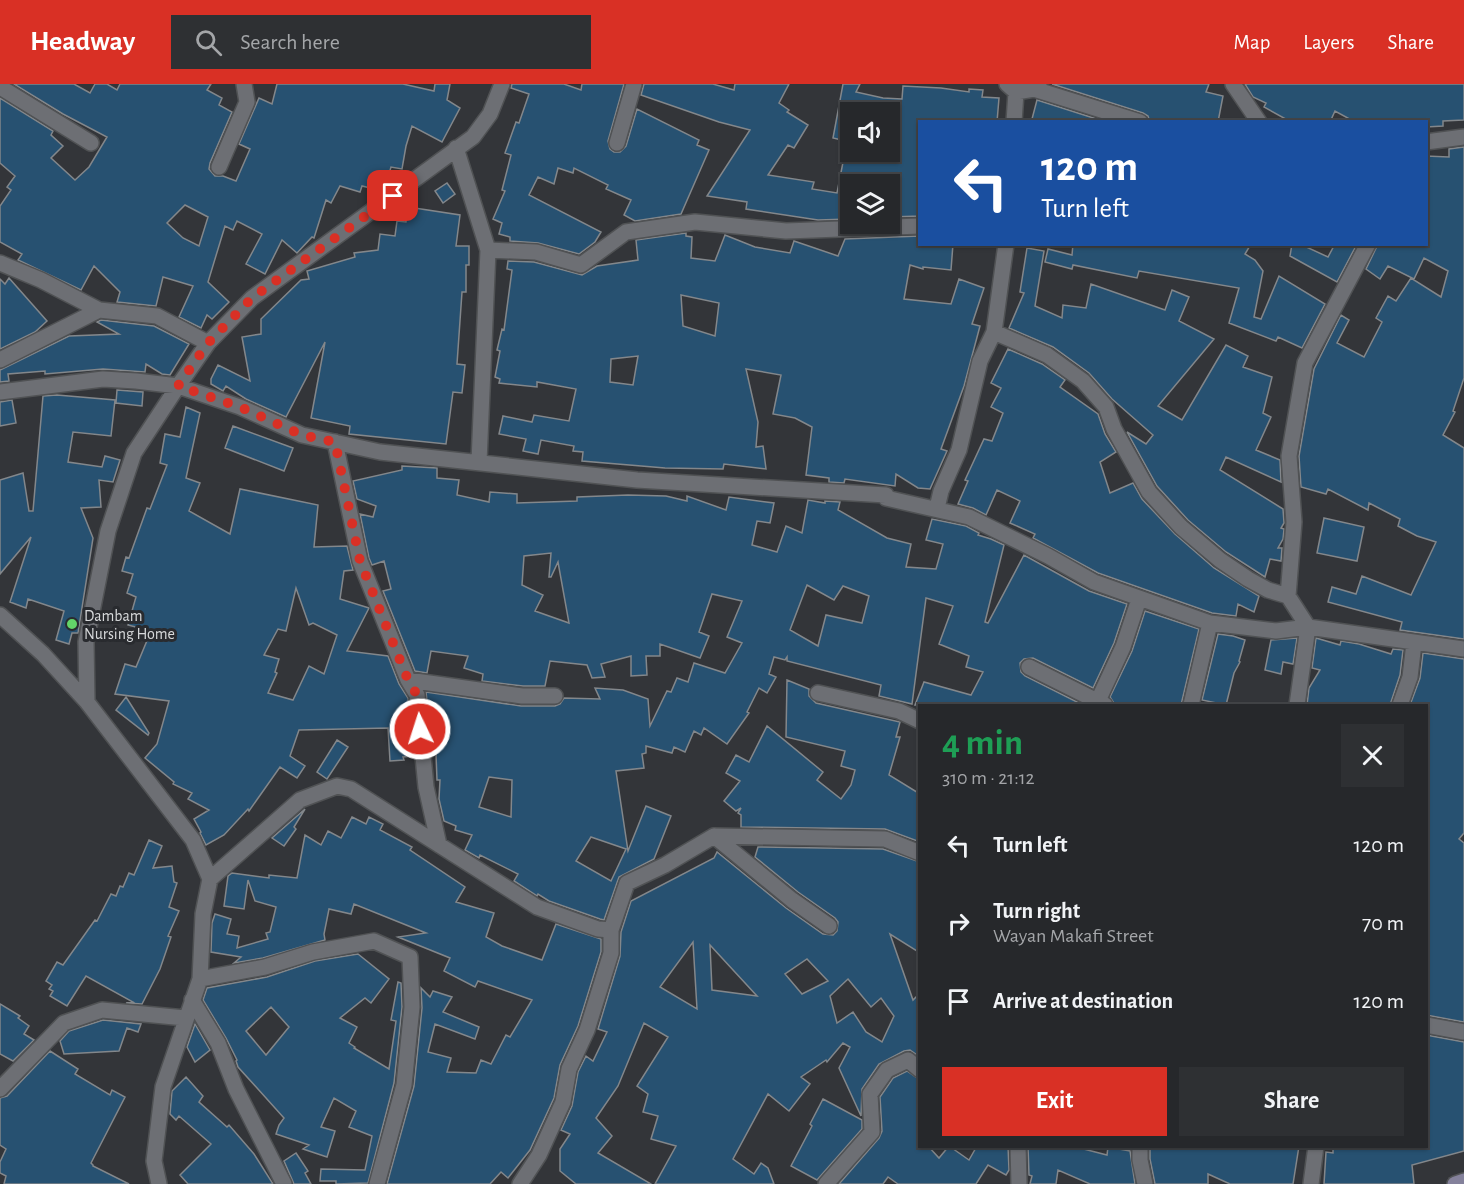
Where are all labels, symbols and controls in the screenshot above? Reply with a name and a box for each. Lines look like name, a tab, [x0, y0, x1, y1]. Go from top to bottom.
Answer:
search box	[171, 15, 591, 69]
icon: search	[192, 26, 225, 59]
text: Headway	[30, 28, 135, 56]
text: Search here	[240, 31, 340, 53]
text: Map	[1234, 32, 1270, 53]
text: Layers	[1303, 32, 1354, 53]
text: Share	[1387, 32, 1434, 53]
map controls	[840, 102, 900, 234]
button: sound	[840, 102, 900, 162]
icon: left	[942, 144, 1020, 222]
text: 120 m	[1041, 146, 1138, 188]
pin	[367, 170, 418, 221]
button: layers	[840, 174, 900, 234]
icon: arrive	[376, 179, 409, 212]
text: Turn left	[1041, 195, 1129, 222]
place label: Dambam Nursing Home	[84, 608, 175, 642]
marker: Dambam Nursing Home	[65, 617, 79, 631]
position arrow	[388, 697, 452, 761]
button: close	[1341, 724, 1404, 787]
text: 4 min	[942, 725, 1023, 761]
text: 310 m · 21:12	[942, 768, 1035, 788]
icon: left	[942, 829, 975, 862]
text: Turn left	[993, 834, 1067, 856]
text: 120 m	[1354, 834, 1404, 856]
text: Turn right	[993, 900, 1080, 922]
icon: right	[942, 907, 975, 940]
text: 70 m	[1362, 912, 1404, 934]
text: Wayan Makafi Street	[993, 926, 1154, 946]
icon: arrive	[942, 985, 975, 1018]
text: Arrive at destination	[993, 990, 1173, 1012]
text: 120 m	[1354, 990, 1404, 1012]
button: Exit	[942, 1067, 1167, 1136]
button: Share	[1179, 1067, 1404, 1136]

